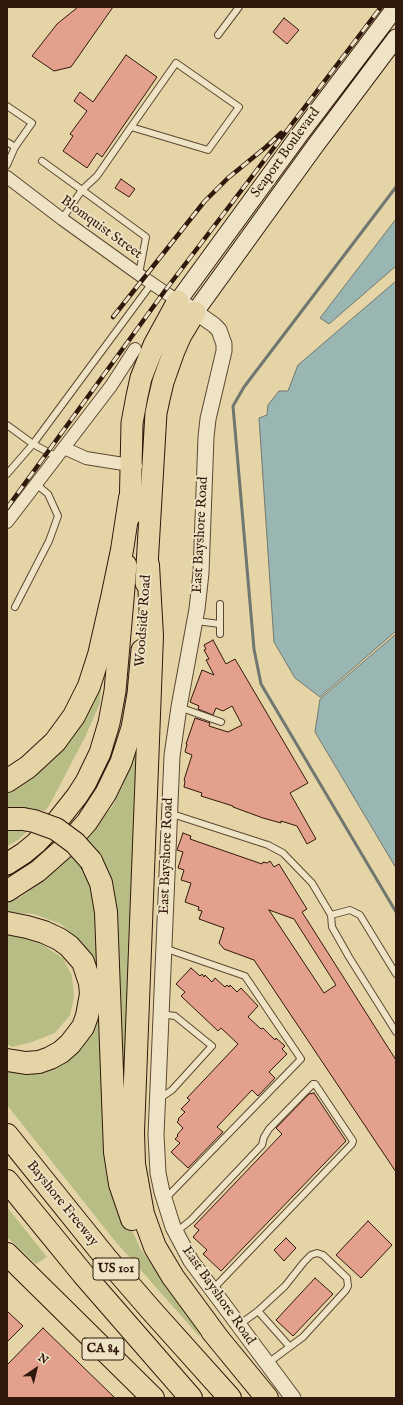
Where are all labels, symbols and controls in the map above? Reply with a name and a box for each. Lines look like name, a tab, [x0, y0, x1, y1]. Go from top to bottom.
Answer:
street label: Seaport Boulevard	[248, 105, 324, 201]
street label: Blomquist Street	[57, 193, 145, 263]
street label: East Bayshore Road	[190, 476, 212, 594]
street label: Woodside Road	[132, 574, 156, 668]
street label: East Bayshore Road	[157, 797, 177, 915]
street label: Bayshore Freeway	[22, 1158, 102, 1250]
street label: East Bayshore Road	[178, 1243, 258, 1349]
road number: US 101	[93, 1258, 139, 1280]
road number: CA 84	[82, 1338, 124, 1360]
north arrow	[16, 1349, 56, 1389]
text: N	[35, 1351, 51, 1368]

